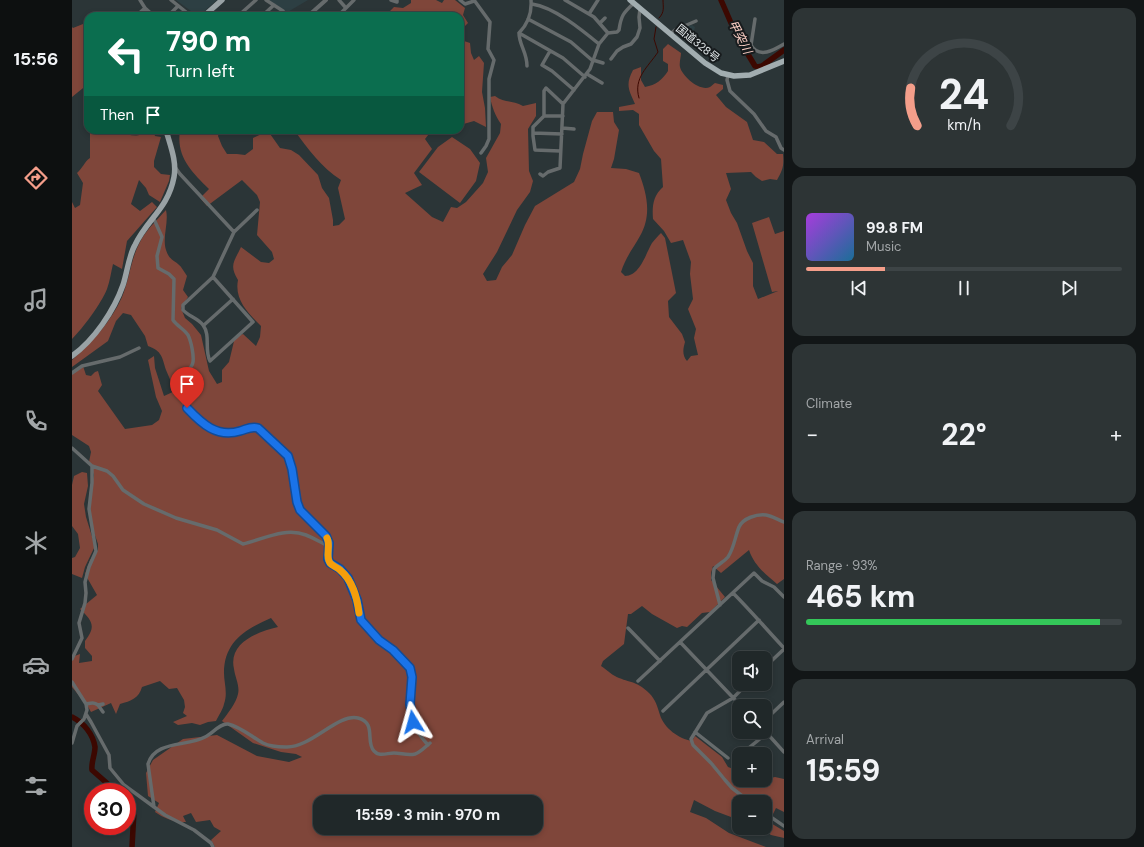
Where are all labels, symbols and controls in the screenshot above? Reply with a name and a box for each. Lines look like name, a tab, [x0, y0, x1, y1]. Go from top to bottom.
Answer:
water label: 甲突川	[725, 17, 756, 58]
street label: 国道328号	[673, 21, 723, 65]
text: 790 m	[166, 23, 251, 60]
icon: left	[100, 28, 152, 80]
text: 15:56	[14, 47, 58, 71]
text: Turn left	[166, 59, 235, 83]
text: 24	[939, 68, 989, 122]
icon: arrive	[142, 104, 164, 126]
text: Then	[100, 105, 134, 125]
text: km/h	[947, 115, 981, 133]
icon: directions	[22, 164, 50, 192]
text: 99.8 FM	[866, 218, 923, 238]
text: Music	[866, 238, 901, 255]
icon: previous	[848, 277, 870, 299]
icon: pause	[953, 277, 975, 299]
icon: next	[1058, 277, 1080, 299]
icon: music	[22, 286, 50, 314]
pin	[170, 367, 204, 408]
icon: arrive	[176, 373, 198, 395]
text: Climate	[806, 395, 852, 412]
icon: phone	[22, 407, 50, 435]
text: 22°	[941, 415, 987, 454]
text: −	[806, 420, 818, 449]
text: +	[1110, 420, 1122, 449]
icon: climate	[22, 529, 50, 557]
text: Range · 93%	[806, 557, 878, 574]
text: 465 km	[806, 577, 915, 616]
icon: car	[22, 651, 50, 679]
map controls	[732, 651, 772, 835]
button: sound	[732, 651, 772, 691]
button: search	[732, 699, 772, 739]
position arrow	[392, 701, 434, 743]
text: Arrival	[806, 731, 844, 748]
button: +	[732, 747, 772, 787]
text: 15:59	[806, 751, 880, 790]
icon: filters	[22, 772, 50, 800]
speed limit sign: 30	[84, 783, 136, 835]
button: −	[732, 795, 772, 835]
text: 15:59 · 3 min · 970 m	[356, 805, 500, 825]

